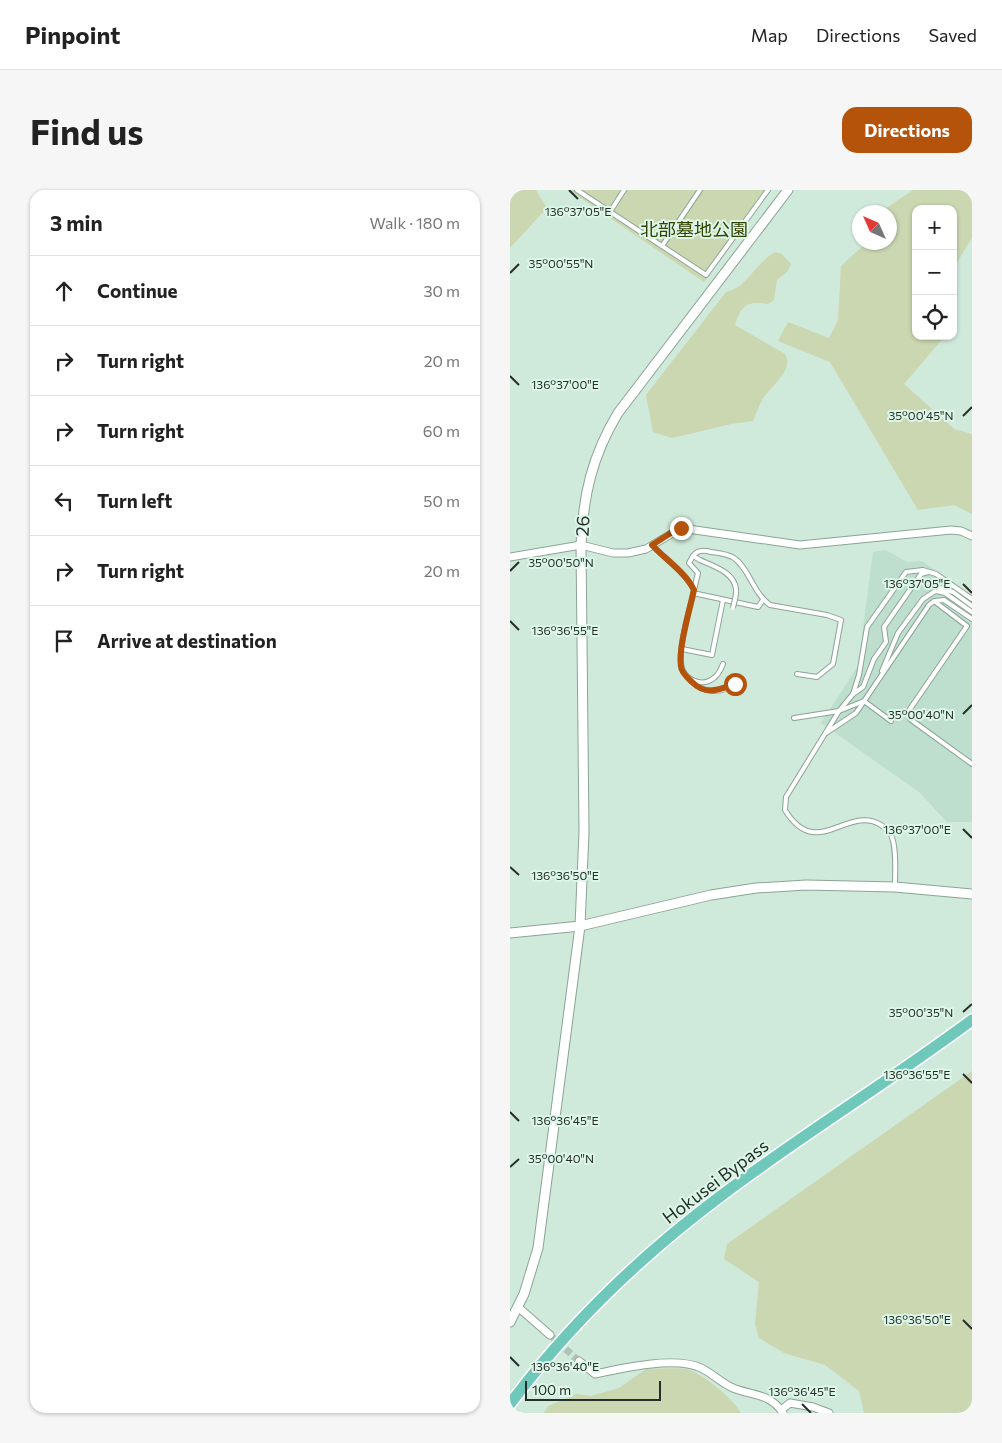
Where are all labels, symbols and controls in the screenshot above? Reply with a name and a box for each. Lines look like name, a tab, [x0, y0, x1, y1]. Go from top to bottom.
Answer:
text: Pinpoint	[25, 20, 120, 49]
text: Map	[751, 24, 788, 46]
text: Directions	[816, 24, 900, 46]
text: Saved	[928, 24, 977, 46]
button: Directions	[842, 107, 972, 153]
text: Find us	[30, 109, 144, 152]
text: 136°37'05"E	[545, 204, 611, 218]
north arrow	[852, 205, 897, 250]
map controls	[912, 205, 957, 340]
button: +	[912, 205, 957, 250]
text: 3 min	[50, 210, 103, 235]
text: Walk · 180 m	[370, 213, 460, 232]
park label: 北部墓地公園	[640, 218, 748, 240]
button: −	[912, 250, 957, 295]
text: 35°00'55"N	[529, 256, 593, 270]
icon: ahead	[50, 277, 78, 305]
text: Continue	[97, 279, 177, 302]
text: 30 m	[423, 281, 460, 300]
button: locate	[912, 295, 957, 340]
icon: right	[50, 347, 78, 375]
text: Turn right	[97, 349, 184, 372]
text: 20 m	[424, 351, 460, 370]
text: 136°37'00"E	[531, 377, 599, 391]
text: 35°00'45"N	[888, 408, 954, 422]
icon: right	[50, 417, 78, 445]
text: Turn right	[97, 419, 184, 442]
text: 60 m	[423, 421, 460, 440]
icon: left	[50, 487, 78, 515]
text: Turn left	[97, 489, 172, 512]
text: 50 m	[423, 491, 460, 510]
street label: 26	[570, 515, 594, 537]
route end	[670, 517, 693, 540]
text: 35°00'50"N	[528, 555, 594, 569]
icon: right	[50, 557, 78, 585]
text: Turn right	[97, 559, 184, 582]
text: 20 m	[424, 561, 460, 580]
text: 136°37'05"E	[884, 576, 950, 590]
text: 136°36'55"E	[532, 623, 598, 637]
icon: arrive	[50, 627, 78, 655]
text: Arrive at destination	[97, 629, 277, 652]
route start	[724, 673, 747, 696]
text: 35°00'40"N	[888, 707, 954, 721]
text: 136°37'00"E	[883, 822, 951, 836]
text: 136°36'50"E	[531, 868, 599, 882]
text: 35°00'35"N	[889, 1005, 953, 1019]
text: 136°36'55"E	[884, 1067, 950, 1081]
text: 136°36'45"E	[531, 1113, 599, 1127]
street label: Hokusei Bypass	[658, 1134, 772, 1228]
text: 35°00'40"N	[528, 1151, 594, 1165]
text: 136°36'50"E	[883, 1312, 951, 1326]
text: 136°36'40"E	[531, 1359, 599, 1373]
scale bar	[525, 1378, 661, 1401]
text: 100 m	[532, 1381, 571, 1398]
text: 136°36'45"E	[768, 1384, 836, 1398]

